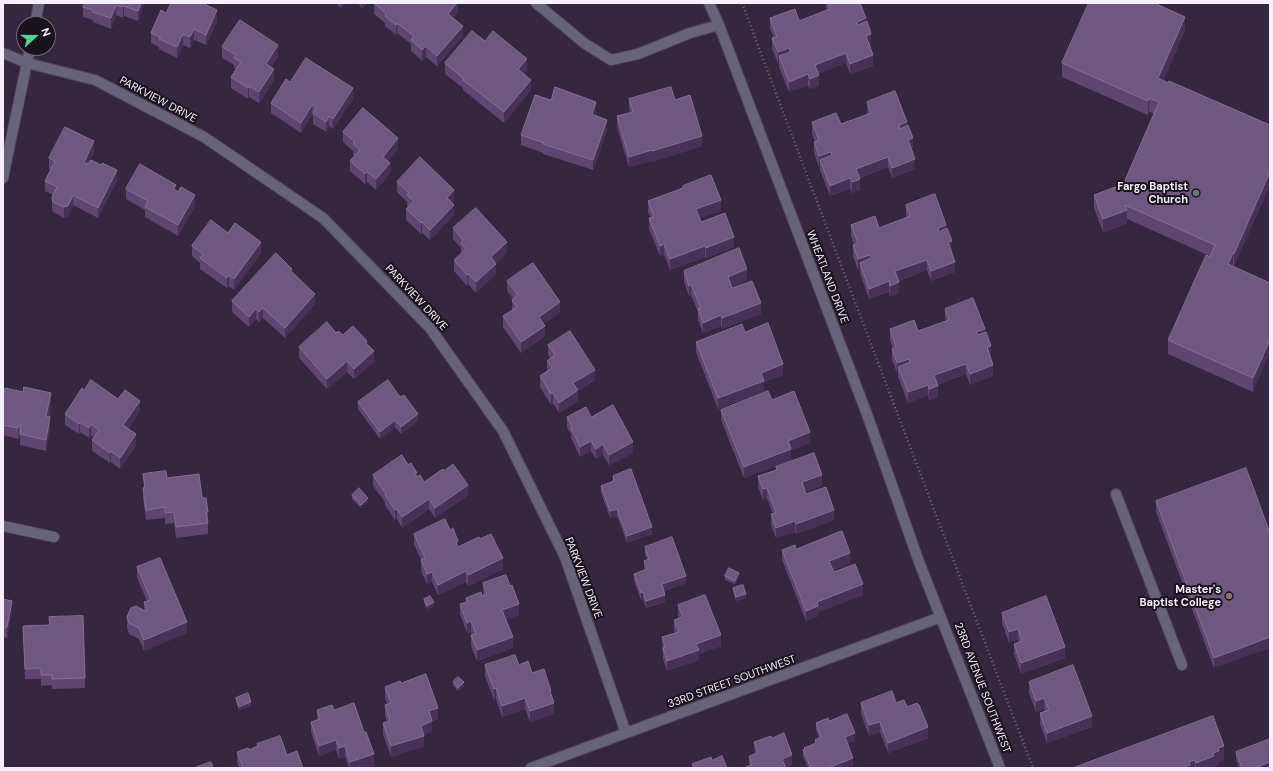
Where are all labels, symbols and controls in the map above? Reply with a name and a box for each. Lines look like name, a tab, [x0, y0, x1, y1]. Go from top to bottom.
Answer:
north arrow	[16, 16, 56, 56]
text: N	[38, 26, 54, 38]
street label: PARKVIEW DRIVE	[117, 74, 199, 126]
place label: Fargo Baptist Church	[1117, 180, 1188, 206]
marker: Fargo Baptist Church	[1191, 188, 1201, 198]
street label: WHEATLAND DRIVE	[803, 229, 851, 325]
street label: PARKVIEW DRIVE	[382, 262, 450, 334]
street label: PARKVIEW DRIVE	[561, 536, 605, 620]
place label: Master's Baptist College	[1140, 583, 1221, 609]
marker: Master's Baptist College	[1224, 591, 1234, 601]
street label: 23RD AVENUE SOUTHWEST	[951, 621, 1013, 755]
street label: 33RD STREET SOUTHWEST	[666, 653, 798, 711]

